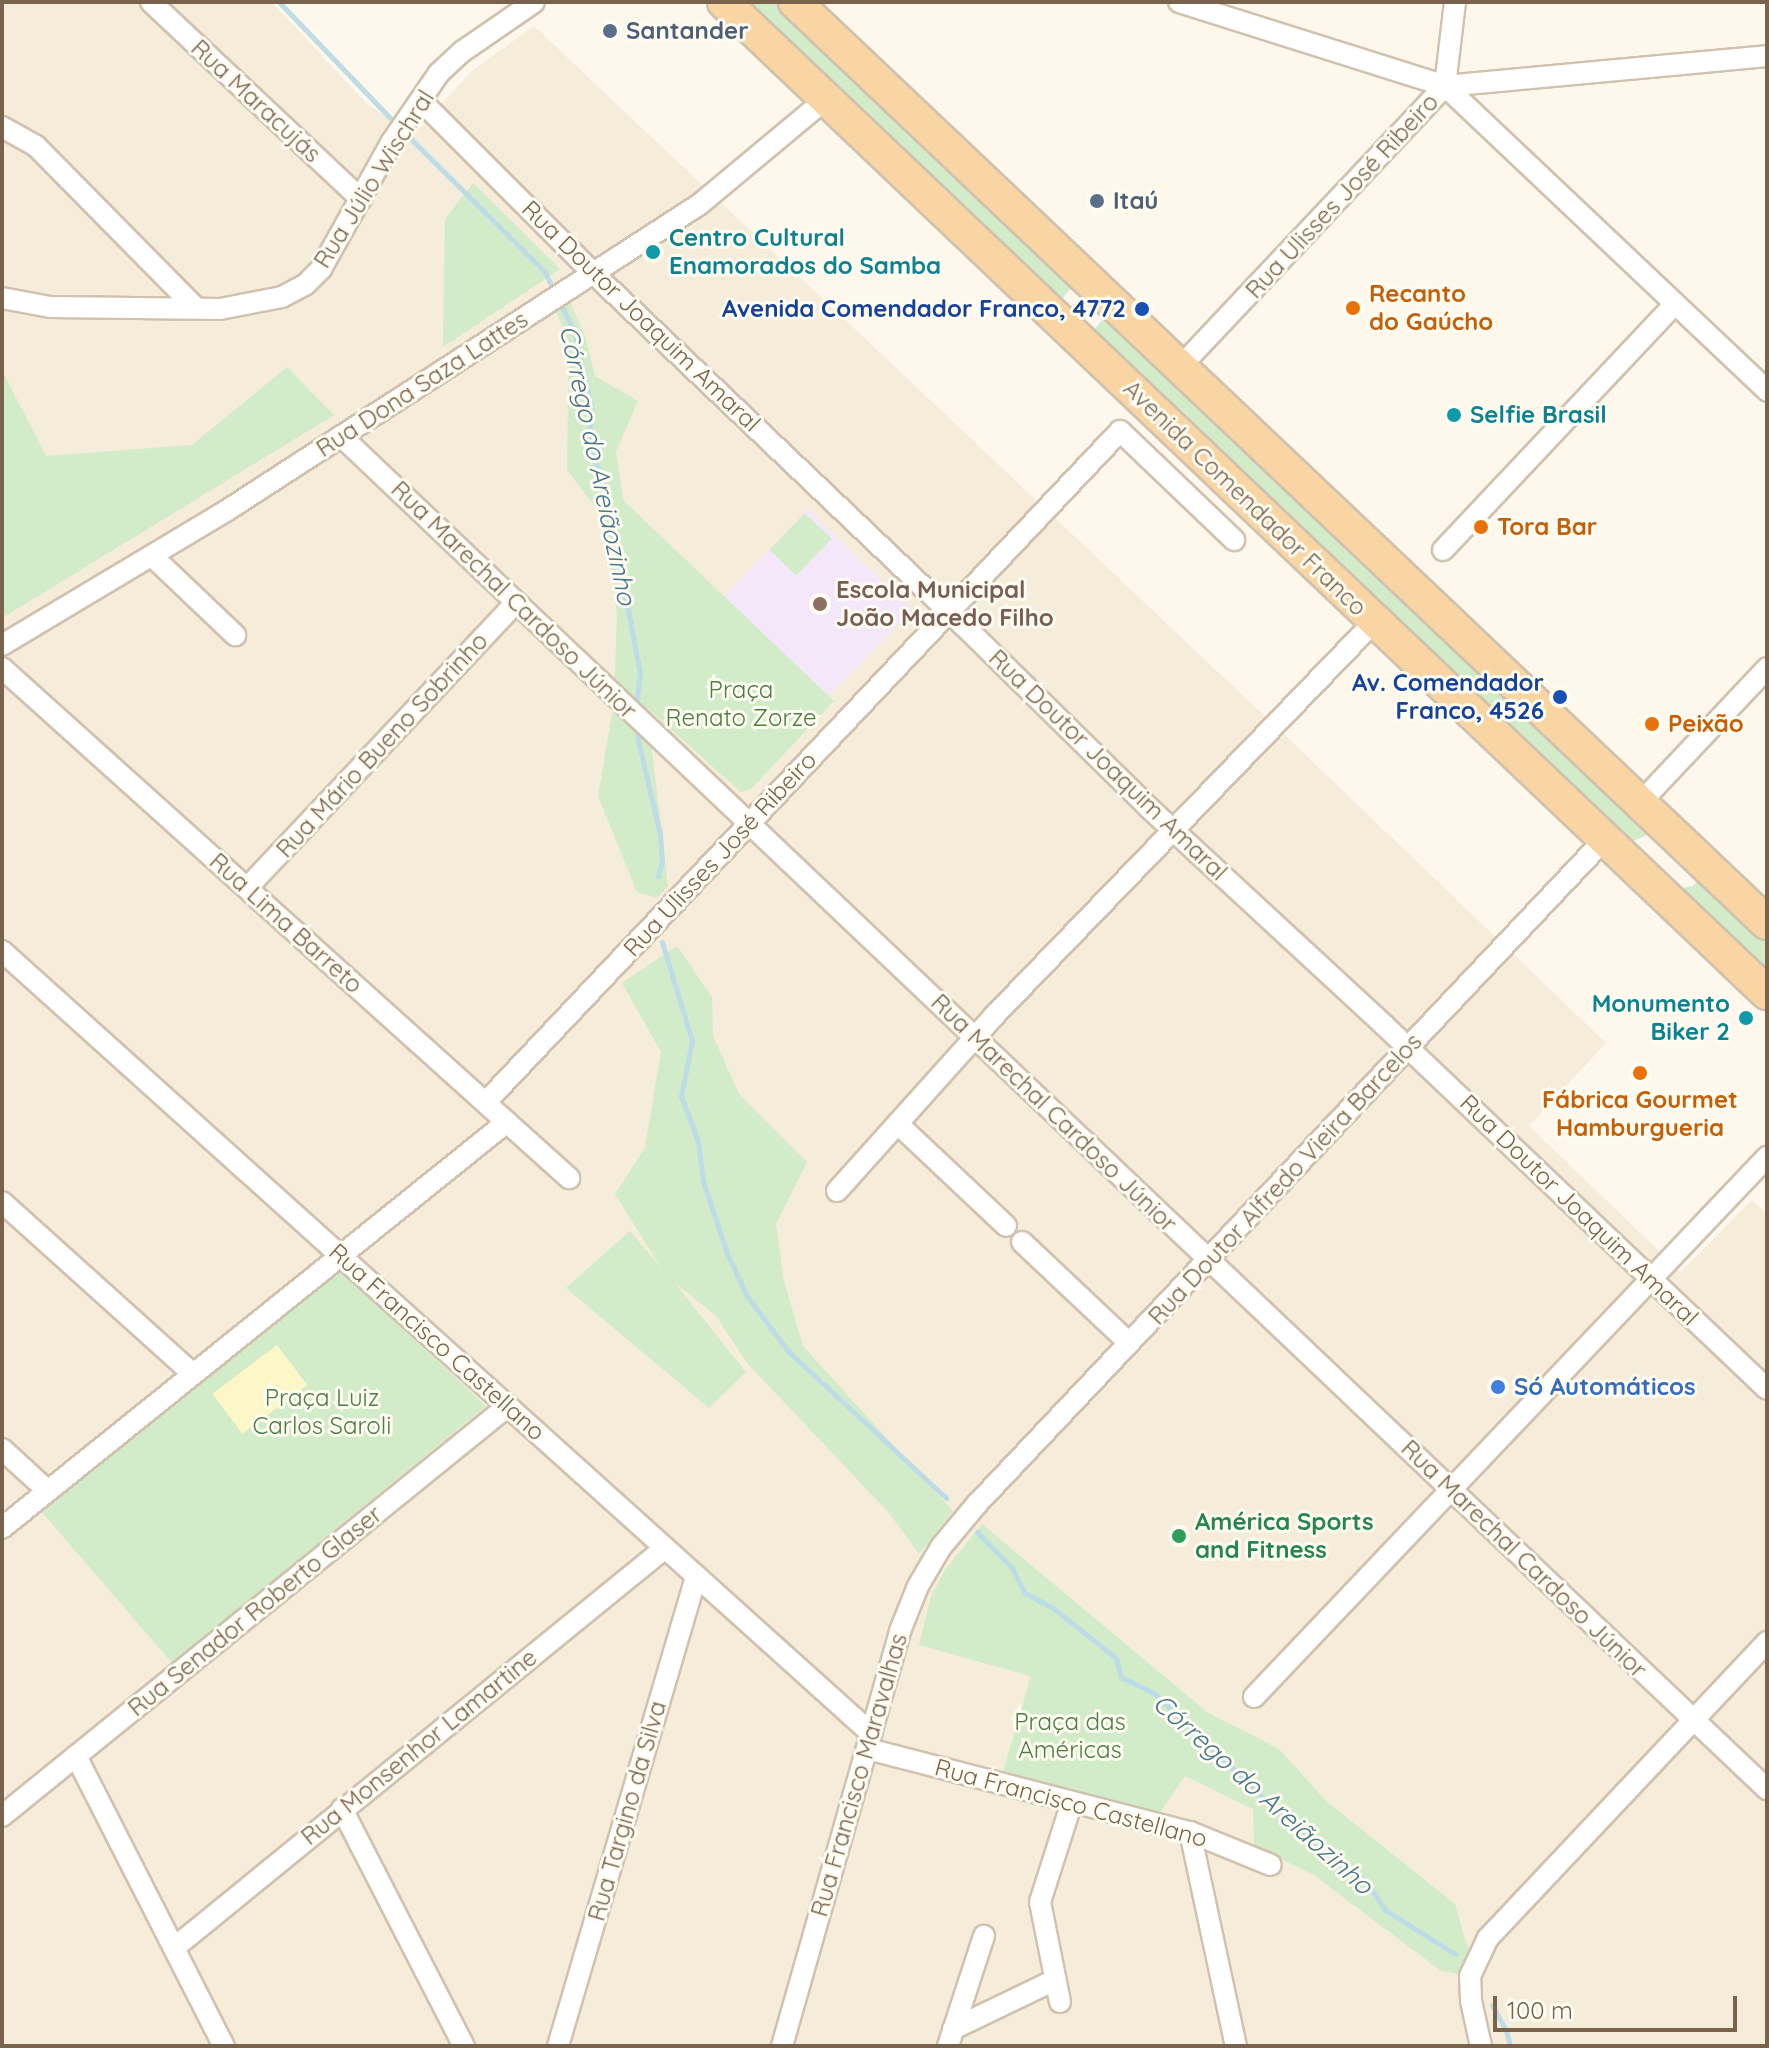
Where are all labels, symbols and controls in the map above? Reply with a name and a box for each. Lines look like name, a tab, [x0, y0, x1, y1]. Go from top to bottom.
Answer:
place label: Santander	[626, 17, 749, 45]
marker: Santander	[601, 22, 619, 40]
street label: Rua Maracujás	[185, 34, 327, 168]
street label: Rua Júlio Wischral	[308, 85, 440, 273]
street label: Rua Ulisses José Ribeiro	[1240, 88, 1444, 304]
place label: Itaú	[1113, 187, 1158, 215]
marker: Itaú	[1088, 192, 1106, 210]
street label: Rua Doutor Joaquim Amaral	[516, 194, 766, 438]
place label: Centro Cultural Enamorados do Samba	[669, 224, 941, 280]
marker: Centro Cultural Enamorados do Samba	[644, 243, 662, 261]
place label: Recanto do Gaúcho	[1369, 280, 1493, 336]
place label: Avenida Comendador Franco, 4772	[722, 295, 1126, 323]
marker: Recanto do Gaúcho	[1344, 299, 1362, 317]
marker: Avenida Comendador Franco, 4772	[1133, 300, 1151, 318]
street label: Rua Dona Saza Lattes	[311, 305, 533, 463]
water label: Córrego do Areiãozinho	[553, 322, 643, 608]
street label: Avenida Comendador Franco	[1117, 374, 1373, 622]
place label: Selfie Brasil	[1470, 401, 1607, 429]
marker: Selfie Brasil	[1445, 406, 1463, 424]
street label: Rua Marechal Cardoso Júnior	[385, 475, 643, 725]
place label: Tora Bar	[1497, 513, 1597, 541]
marker: Tora Bar	[1472, 518, 1490, 536]
place label: Escola Municipal João Macedo Filho	[836, 576, 1054, 632]
marker: Escola Municipal João Macedo Filho	[811, 595, 829, 613]
street label: Rua Mário Bueno Sobrinho	[270, 627, 494, 863]
street label: Rua Doutor Joaquim Amaral	[983, 643, 1233, 887]
place label: Av. Comendador Franco, 4526	[1352, 669, 1544, 725]
park label: Praça Renato Zorze	[666, 676, 816, 732]
marker: Av. Comendador Franco, 4526	[1551, 688, 1569, 706]
place label: Peixão	[1668, 710, 1744, 738]
marker: Peixão	[1643, 715, 1661, 733]
street label: Rua Ulisses José Ribeiro	[618, 746, 822, 962]
street label: Rua Lima Barreto	[204, 847, 368, 999]
street label: Rua Marechal Cardoso Júnior	[925, 988, 1183, 1238]
place label: Monumento Biker 2	[1592, 990, 1730, 1046]
marker: Monumento Biker 2	[1737, 1009, 1755, 1027]
street label: Rua Doutor Alfredo Vieira Barcelos	[1142, 1027, 1428, 1331]
marker: Fábrica Gourmet Hamburgueria	[1631, 1064, 1649, 1082]
place label: Fábrica Gourmet Hamburgueria	[1542, 1086, 1738, 1142]
street label: Rua Doutor Joaquim Amaral	[1454, 1088, 1704, 1332]
street label: Rua Francisco Castellano	[323, 1237, 551, 1447]
place label: Só Automáticos	[1514, 1373, 1696, 1401]
marker: Só Automáticos	[1489, 1378, 1507, 1396]
park label: Praça Luiz Carlos Saroli	[253, 1384, 391, 1440]
street label: Rua Marechal Cardoso Júnior	[1395, 1434, 1653, 1684]
street label: Rua Senador Roberto Glaser	[122, 1500, 388, 1722]
place label: América Sports and Fitness	[1195, 1508, 1374, 1564]
marker: América Sports and Fitness	[1170, 1527, 1188, 1545]
street label: Rua Francisco Maravalhas	[805, 1630, 913, 1920]
street label: Rua Monsenhor Lamartine	[295, 1643, 543, 1851]
water label: Córrego do Areiãozinho	[1147, 1687, 1379, 1901]
street label: Rua Targino da Silva	[582, 1698, 672, 1924]
park label: Praça das Américas	[1014, 1708, 1126, 1764]
street label: Rua Francisco Castellano	[932, 1753, 1210, 1853]
scale bar	[1497, 1980, 1741, 2030]
text: 100 m	[1507, 1995, 1573, 2025]

